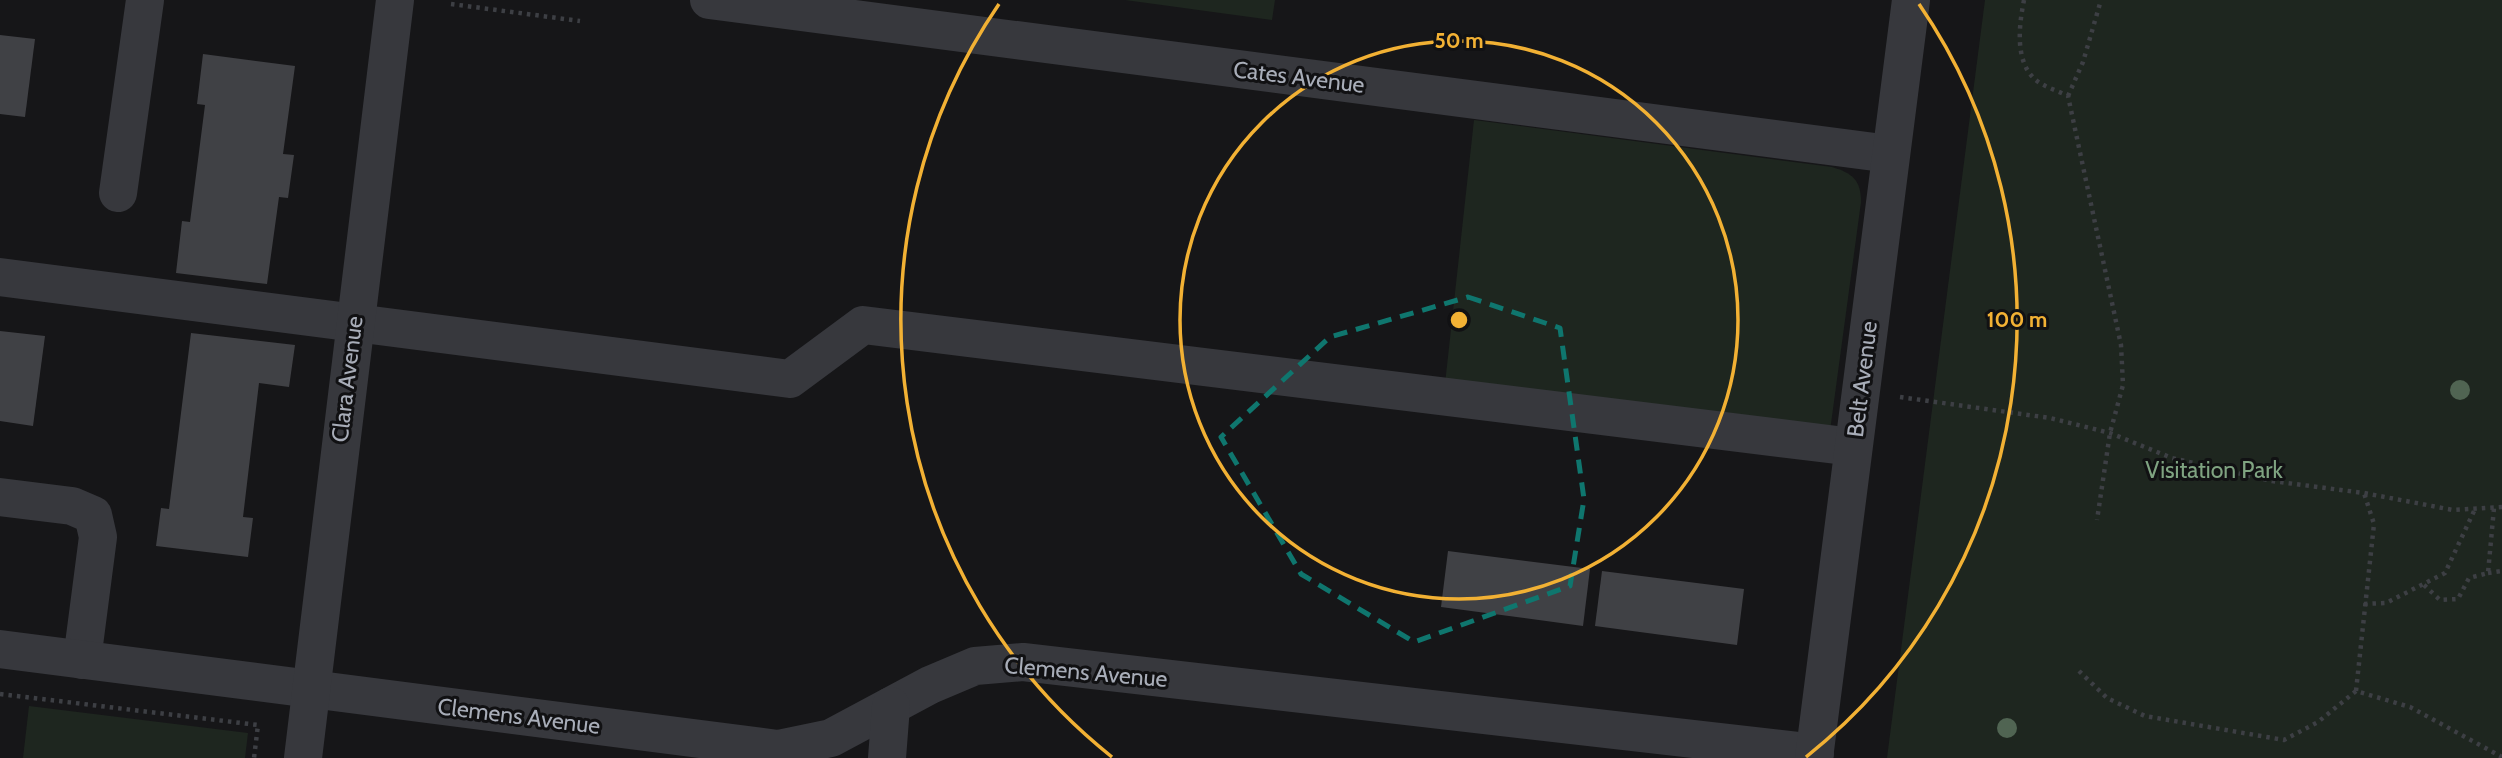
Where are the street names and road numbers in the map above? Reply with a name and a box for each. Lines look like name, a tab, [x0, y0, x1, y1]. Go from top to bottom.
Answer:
street label: Cates Avenue	[1232, 55, 1366, 99]
street label: Clara Avenue	[325, 314, 369, 444]
street label: Belt Avenue	[1841, 319, 1883, 439]
street label: Clemens Avenue	[1003, 651, 1169, 693]
street label: Clemens Avenue	[436, 692, 602, 740]

